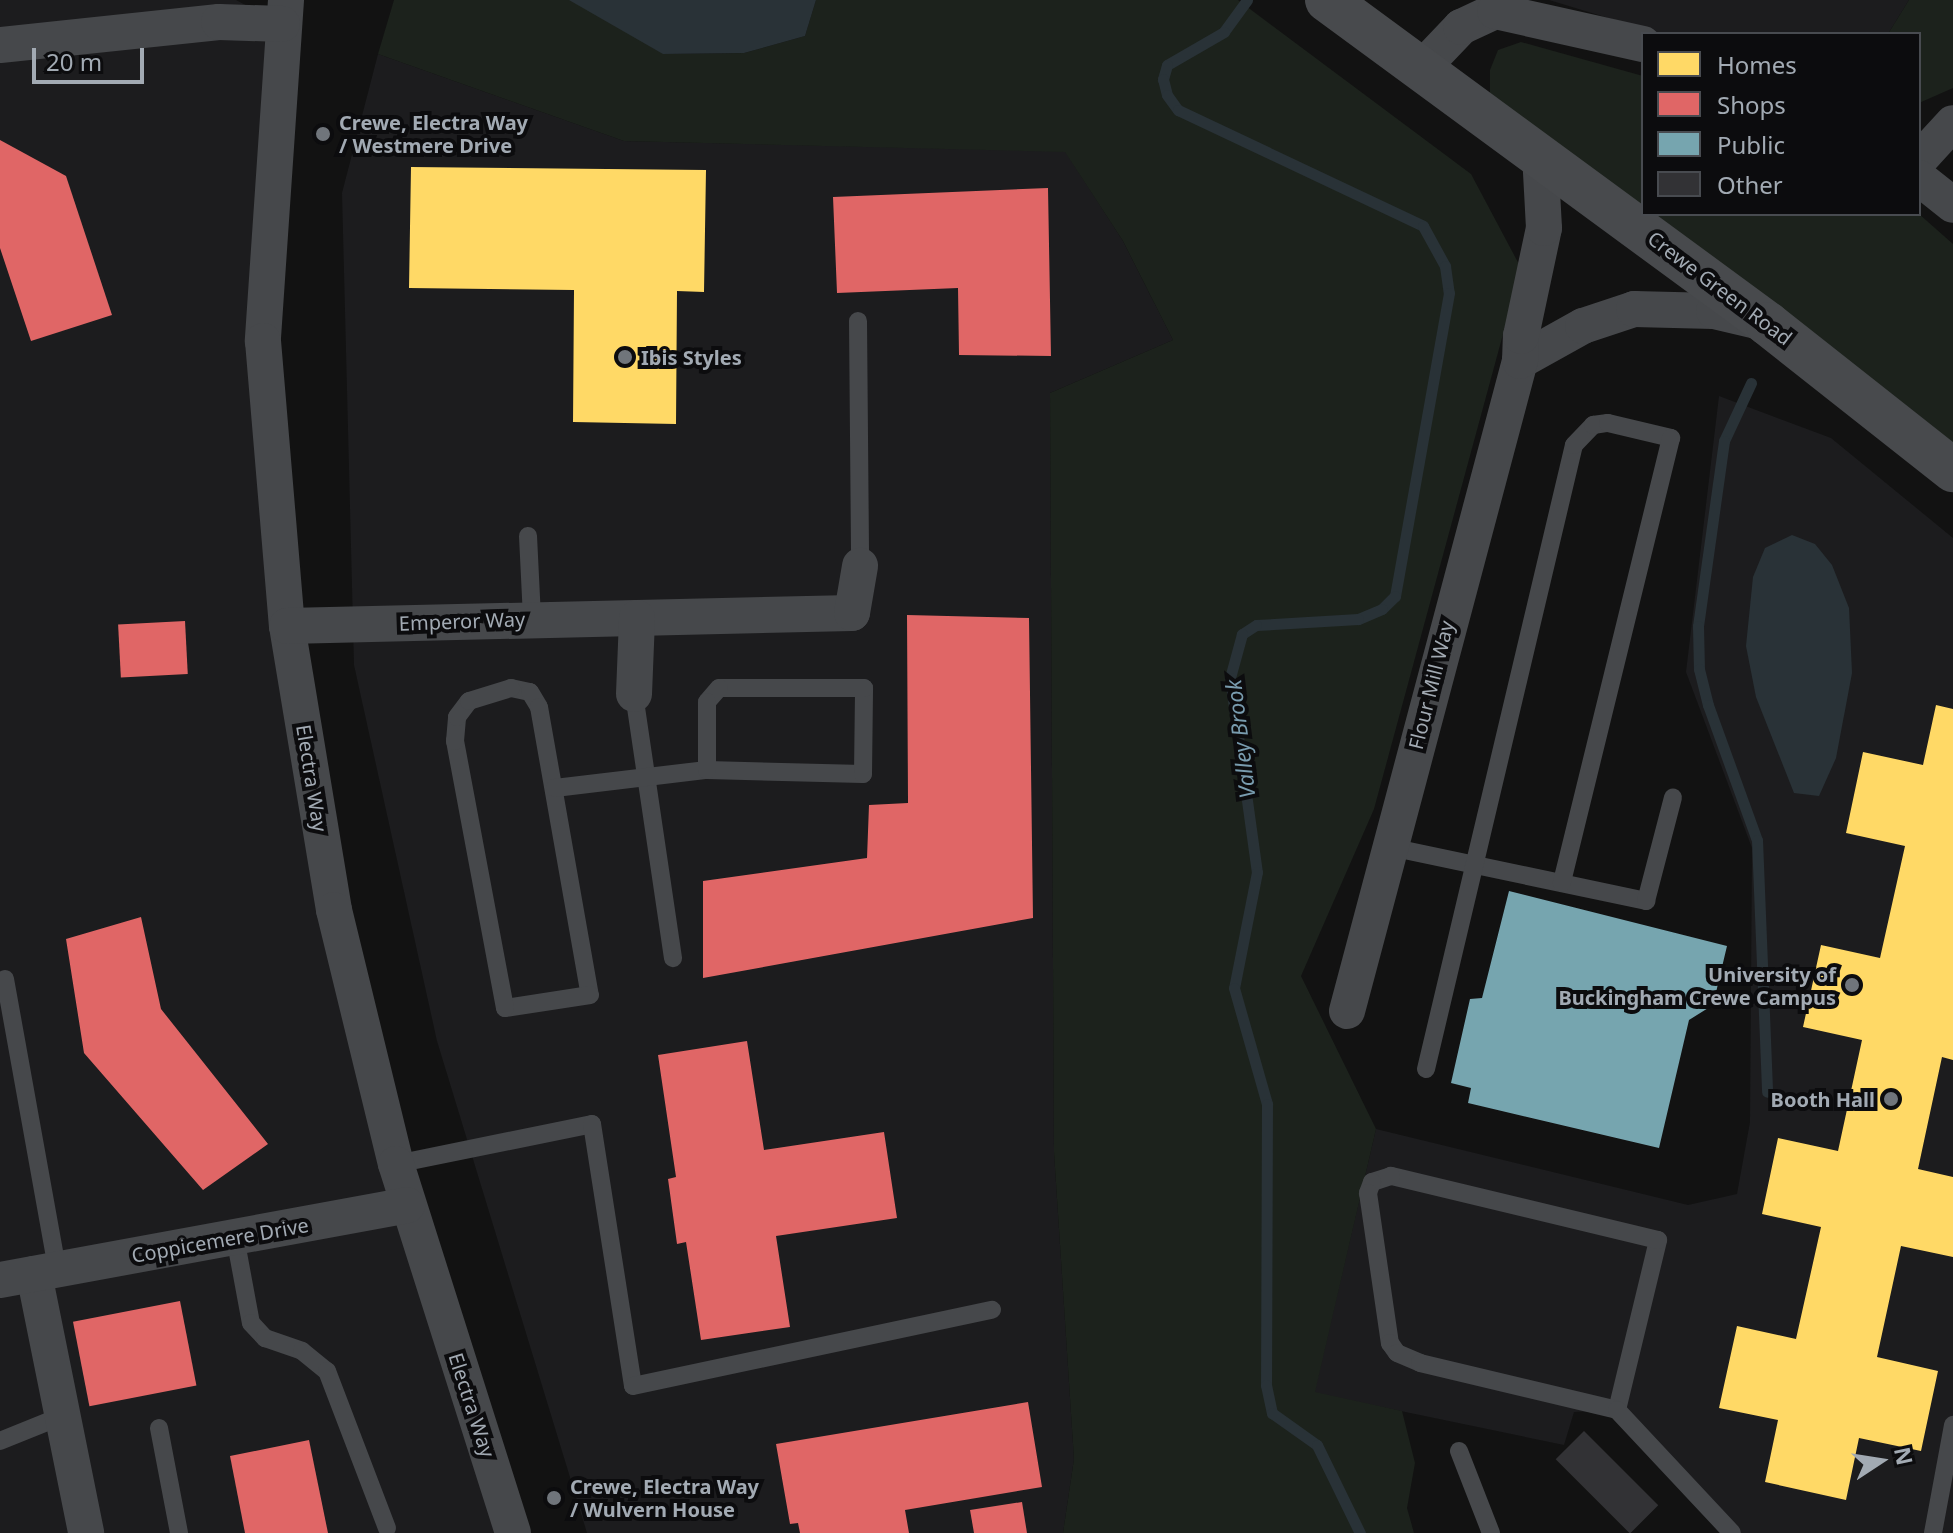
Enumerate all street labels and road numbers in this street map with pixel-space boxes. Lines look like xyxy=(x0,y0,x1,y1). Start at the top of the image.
street label: Crewe Green Road xyxy=(1643,226,1797,350)
street label: Emperor Way xyxy=(398,607,526,635)
street label: Flour Mill Way xyxy=(1403,618,1459,752)
street label: Electra Way xyxy=(292,723,332,833)
street label: Coppicemere Drive xyxy=(130,1213,310,1267)
street label: Electra Way xyxy=(444,1350,500,1460)

